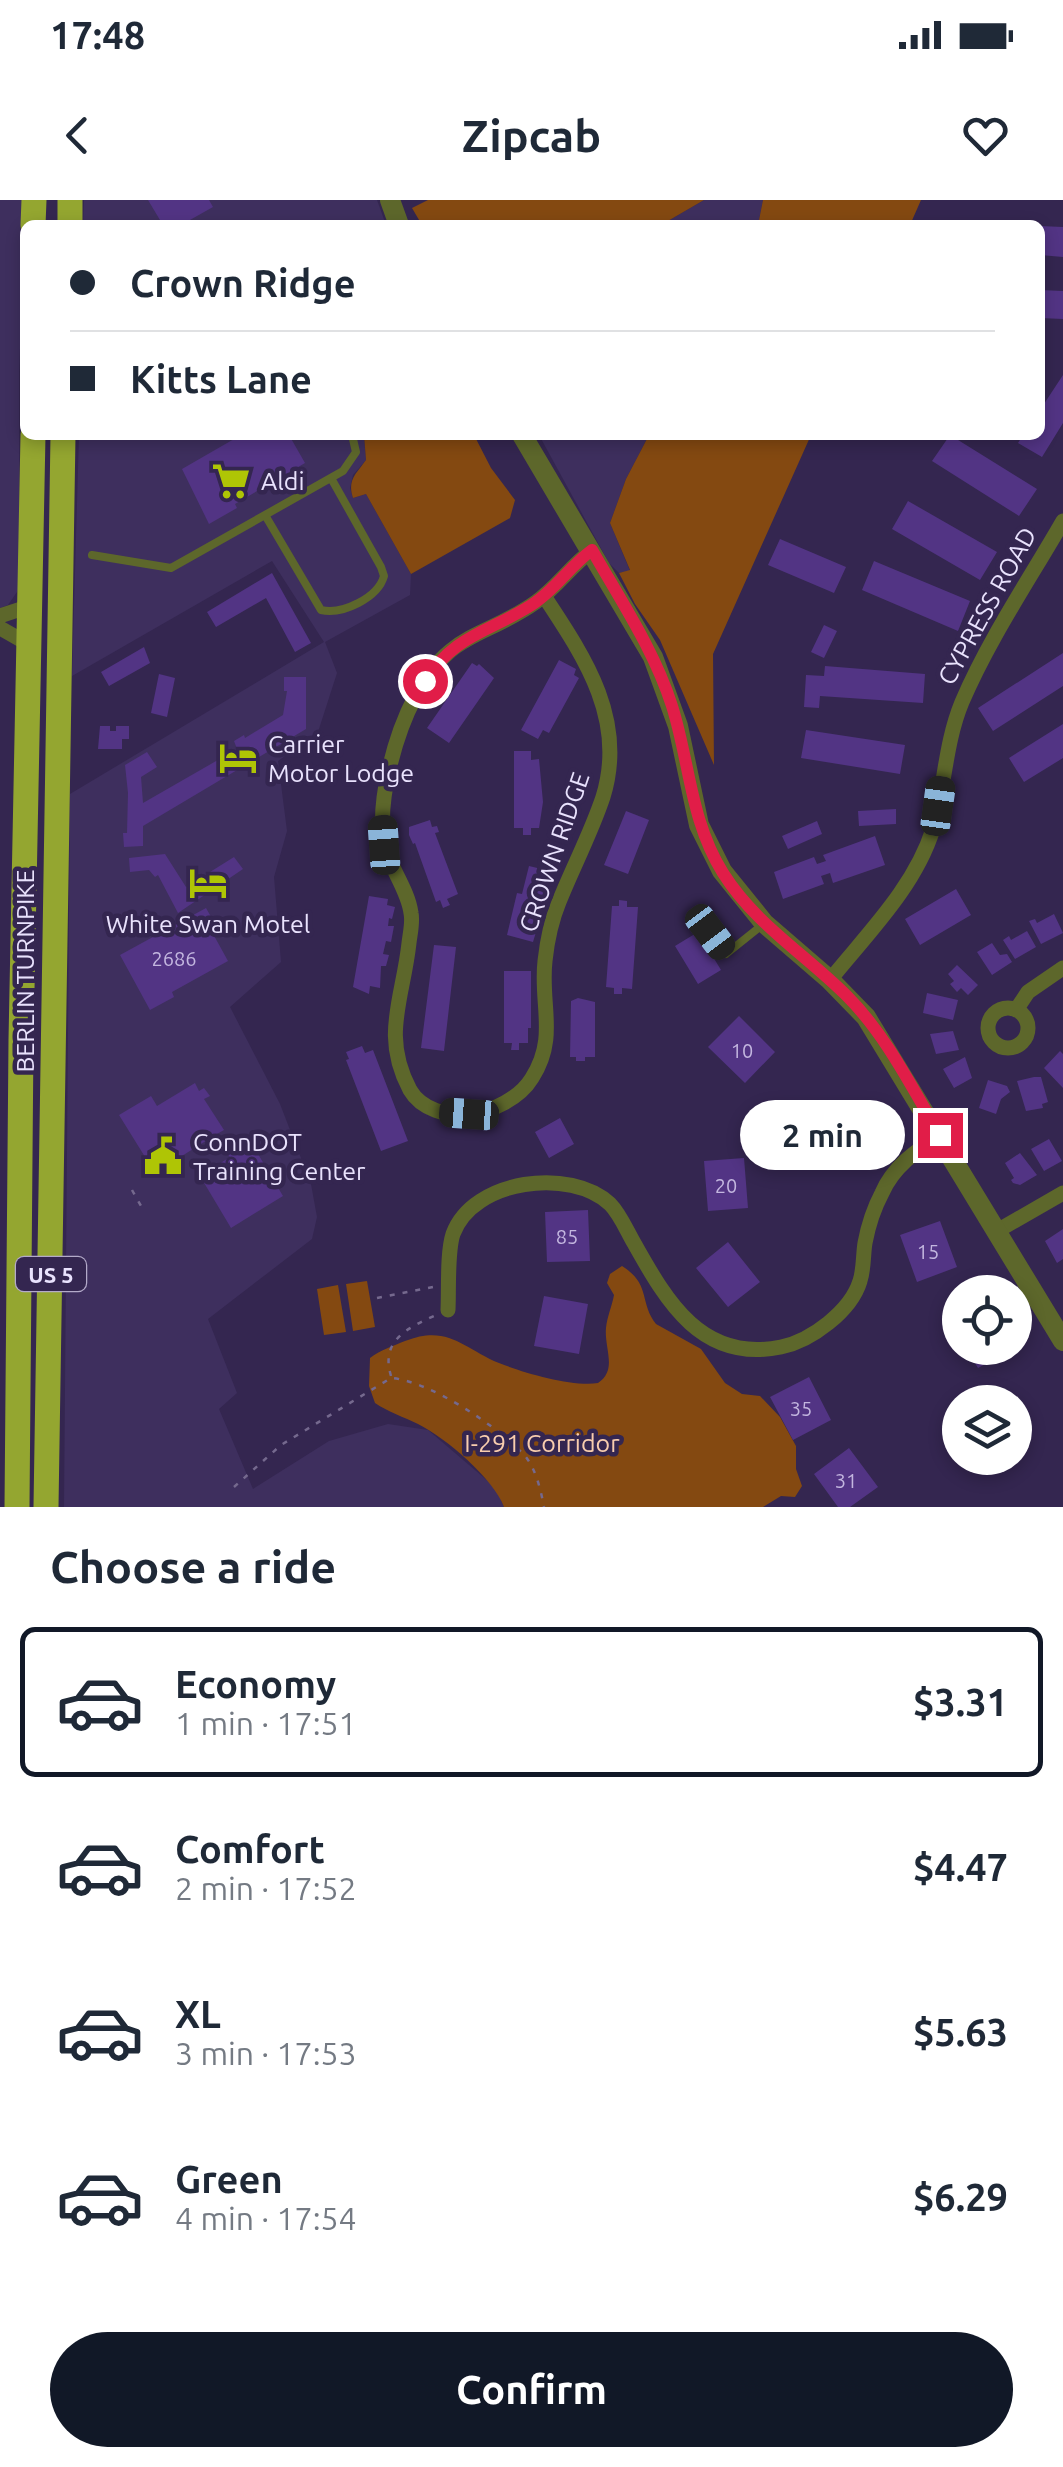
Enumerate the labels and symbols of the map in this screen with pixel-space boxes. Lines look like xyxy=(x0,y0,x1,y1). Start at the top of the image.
supermarket icon: Aldi xyxy=(210,460,252,502)
place label: Aldi xyxy=(261,467,305,495)
street label: CYPRESS ROAD xyxy=(932,523,1042,689)
route start xyxy=(403,659,448,704)
place label: Carrier Motor Lodge xyxy=(268,730,414,787)
hotel icon: Carrier Motor Lodge xyxy=(217,737,259,779)
street label: CROWN RIDGE xyxy=(514,768,594,936)
car xyxy=(919,774,957,838)
car xyxy=(367,814,401,876)
hotel icon: White Swan Motel xyxy=(187,862,229,904)
street label: BERLIN TURNPIKE xyxy=(11,869,39,1073)
car xyxy=(680,899,740,965)
place label: White Swan Motel xyxy=(106,910,310,938)
house number: 2686 xyxy=(151,947,197,970)
house number: 10 xyxy=(731,1039,753,1062)
car xyxy=(438,1097,500,1131)
callout: 2 min xyxy=(740,1100,905,1170)
route end xyxy=(918,1113,963,1158)
place label: ConnDOT Training Center xyxy=(193,1128,366,1185)
public building icon: ConnDOT Training Center xyxy=(142,1135,184,1177)
house number: 20 xyxy=(715,1174,737,1197)
house number: 85 xyxy=(556,1225,578,1248)
house number: 15 xyxy=(917,1240,939,1263)
road number: US 5 xyxy=(16,1257,86,1291)
house number: 35 xyxy=(790,1397,812,1420)
park label: I-291 Corridor xyxy=(464,1429,620,1457)
house number: 31 xyxy=(835,1469,857,1492)

